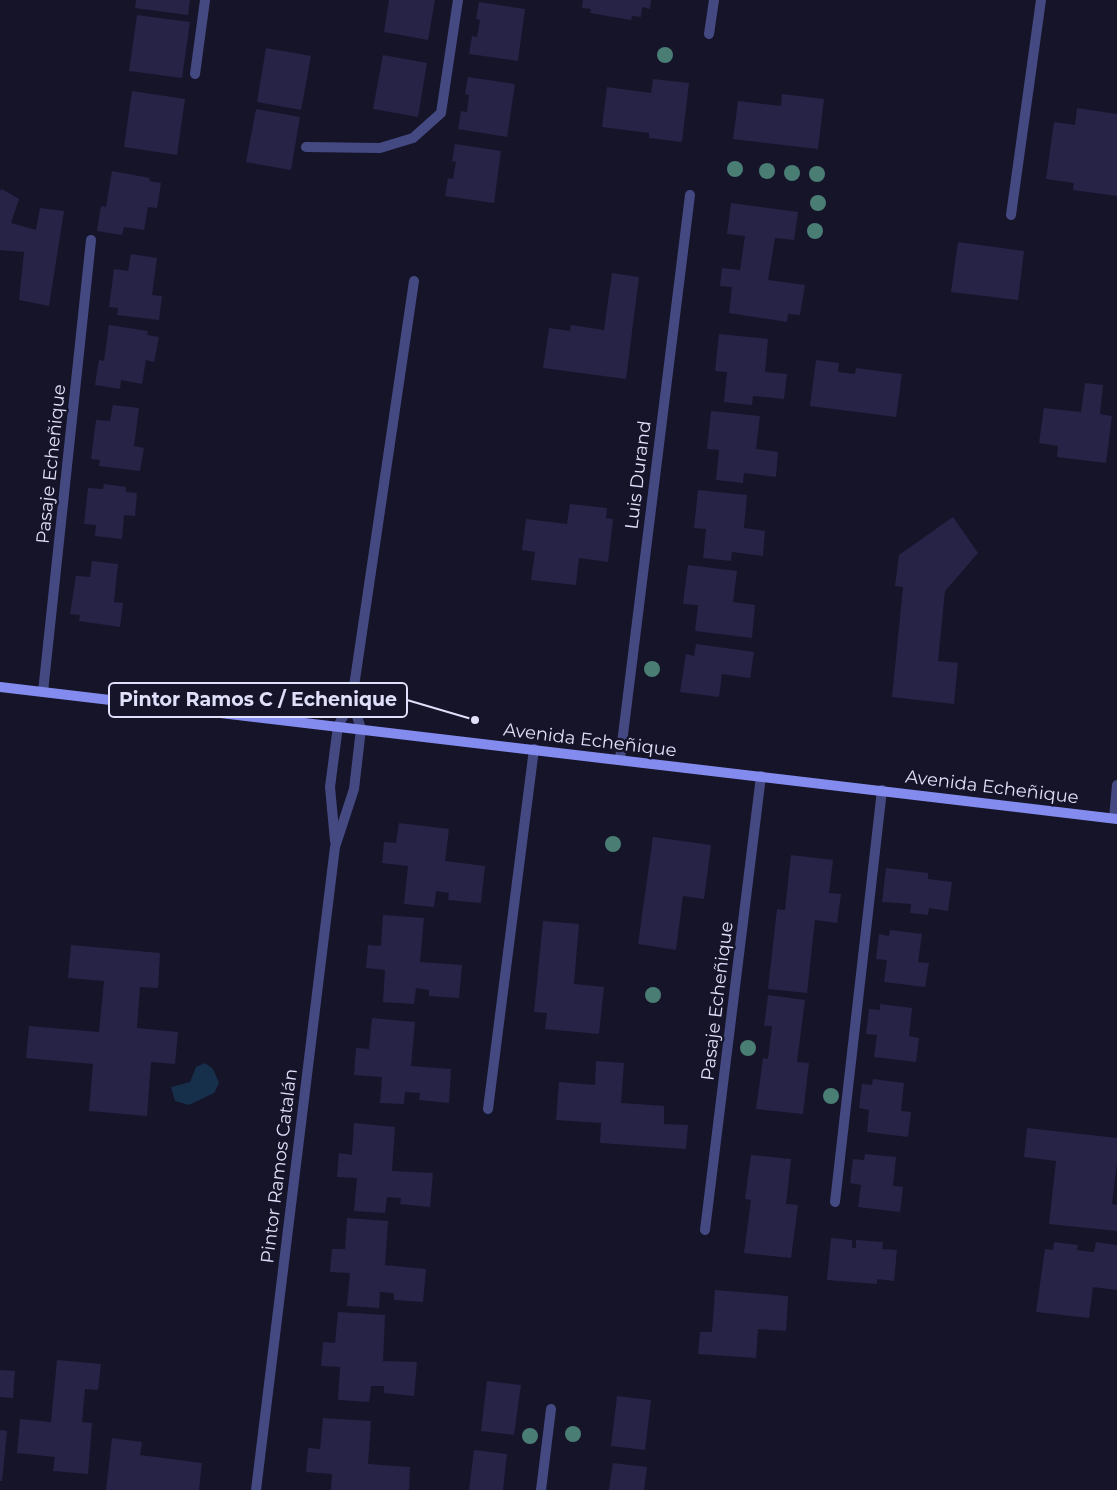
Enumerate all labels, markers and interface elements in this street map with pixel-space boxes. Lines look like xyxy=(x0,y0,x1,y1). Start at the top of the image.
street label: Pasaje Echeñique xyxy=(32,383,70,545)
street label: Luis Durand xyxy=(620,419,656,531)
callout: Pintor Ramos C / Echenique xyxy=(109,683,407,717)
text: Pintor Ramos C / Echenique xyxy=(119,688,397,711)
street label: Avenida Echeñique xyxy=(502,718,678,762)
street label: Avenida Echeñique xyxy=(904,765,1080,809)
street label: Pasaje Echeñique xyxy=(696,920,738,1082)
street label: Pintor Ramos Catalán xyxy=(256,1067,302,1265)

